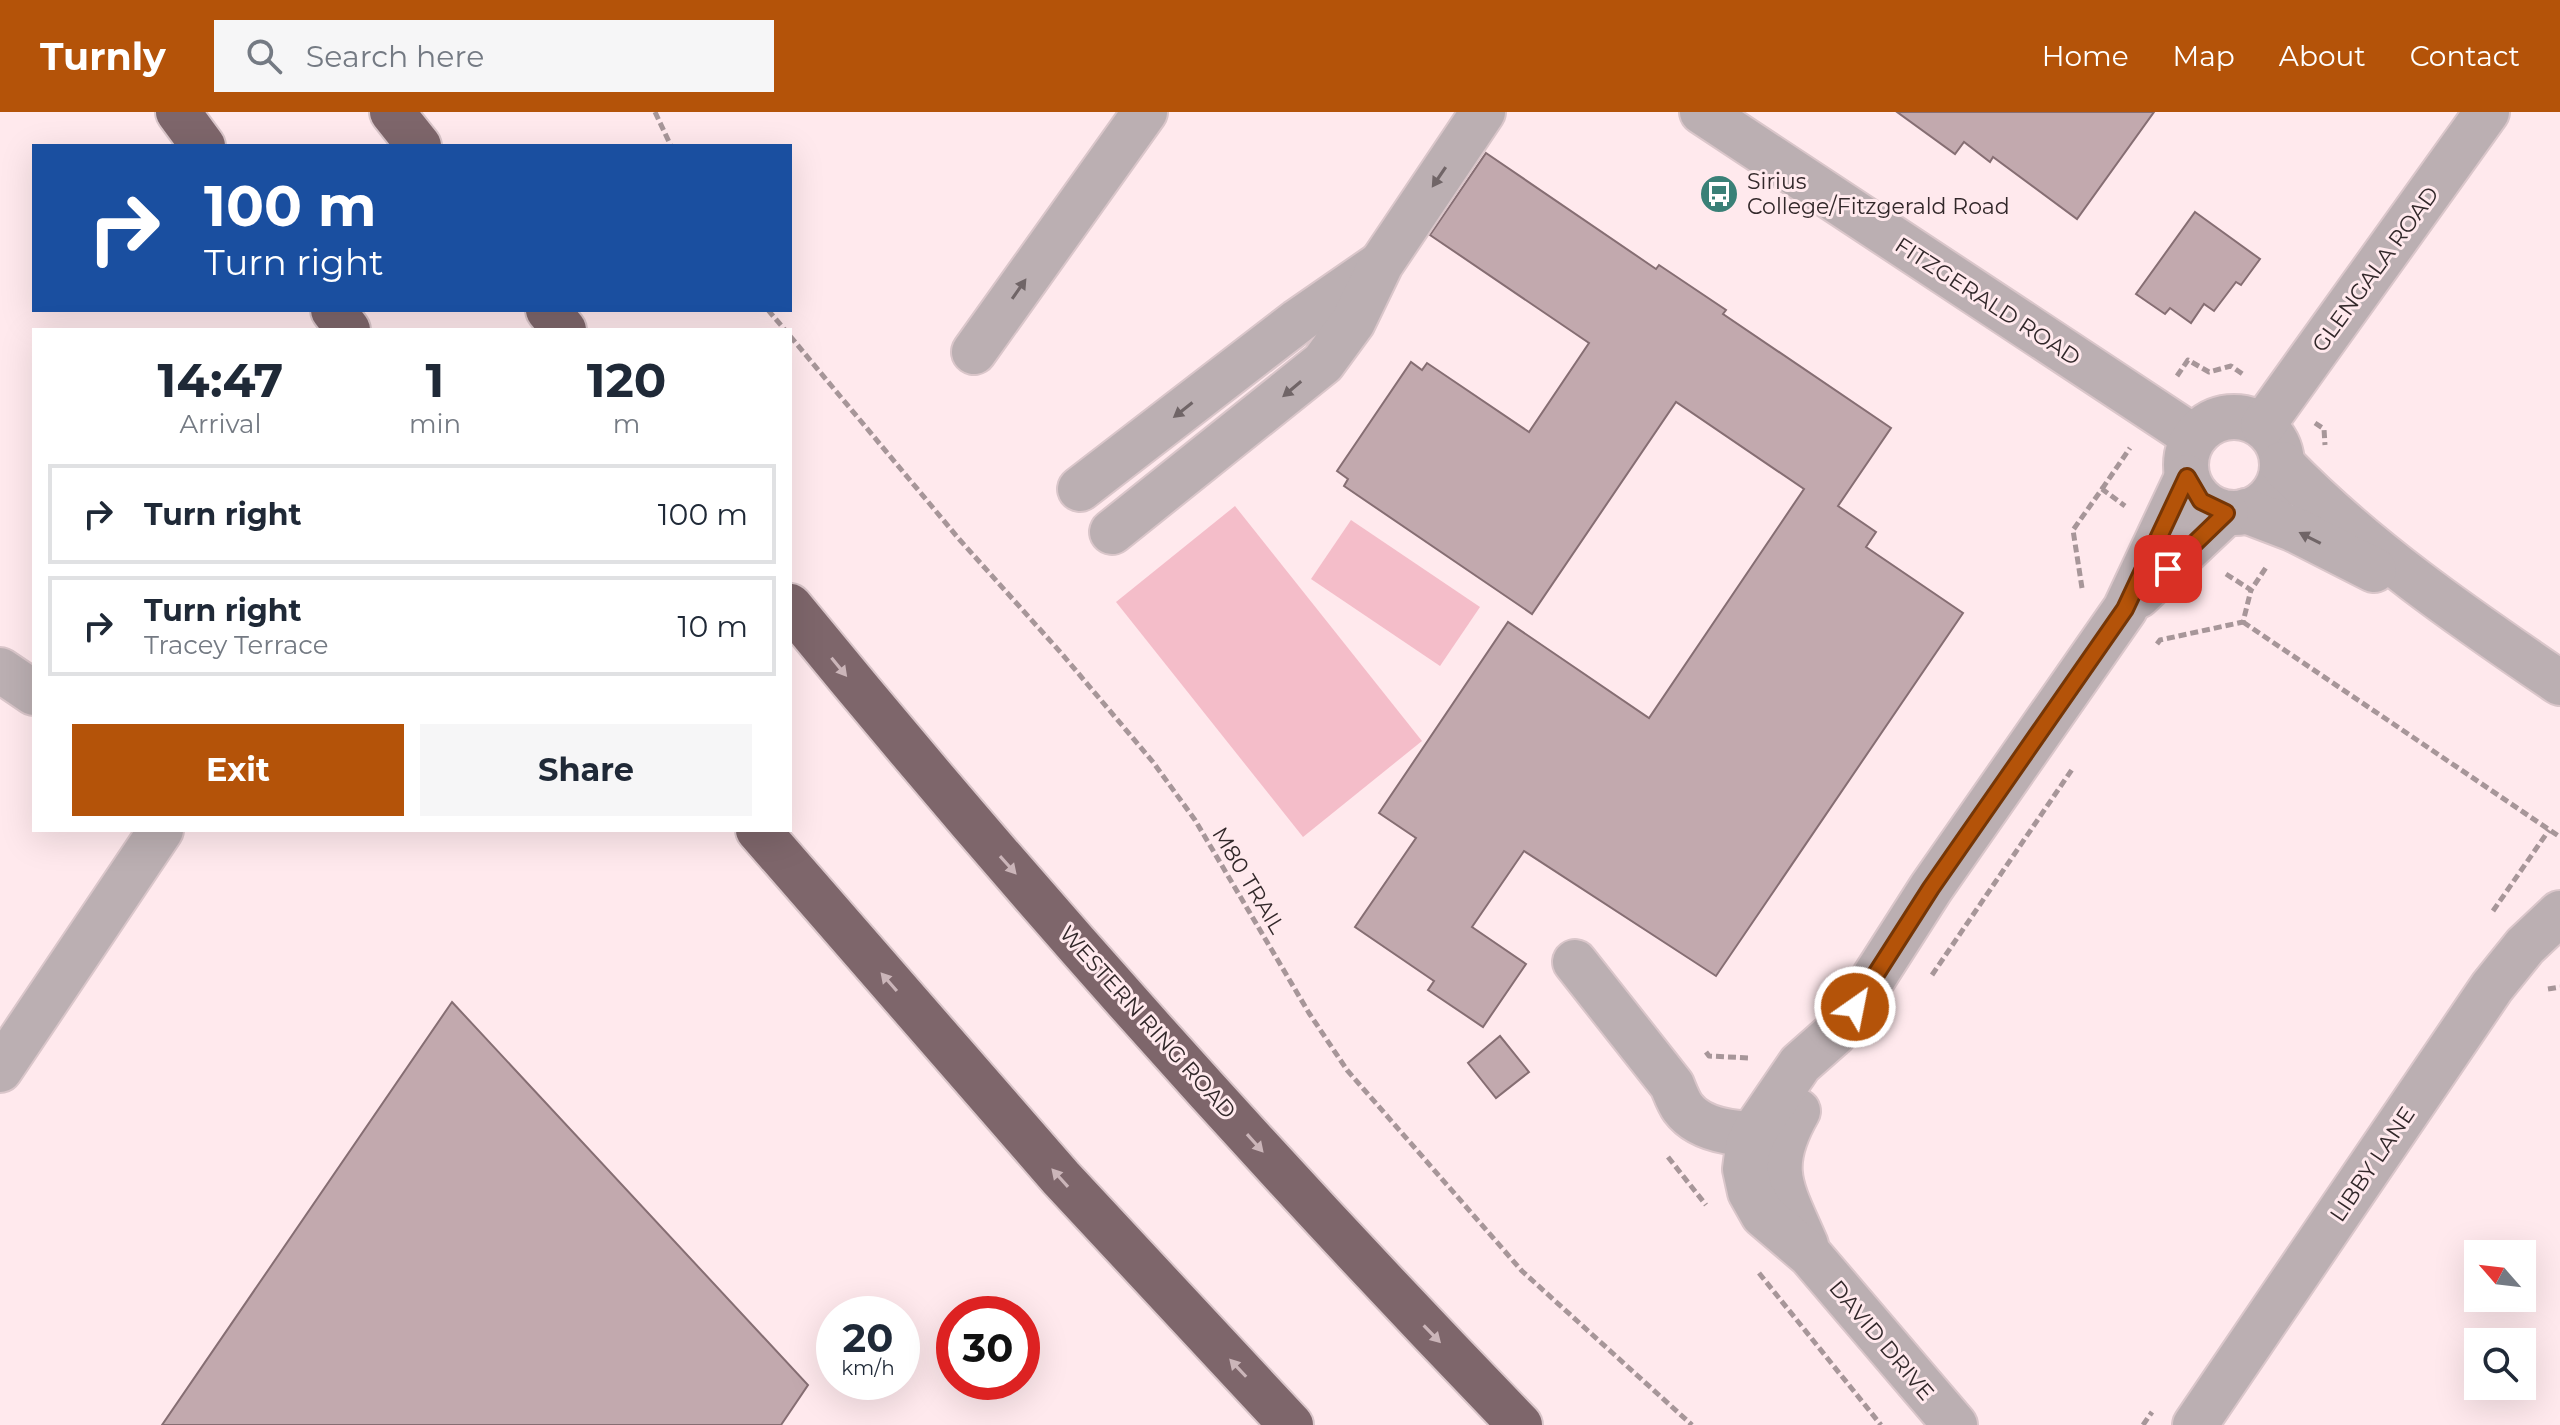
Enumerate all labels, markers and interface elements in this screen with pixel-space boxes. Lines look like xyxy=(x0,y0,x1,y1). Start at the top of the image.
search box xyxy=(214,20,774,92)
text: Turnly xyxy=(40,33,166,80)
icon: search xyxy=(242,34,286,78)
text: Search here xyxy=(306,38,484,75)
text: Home xyxy=(2042,39,2129,73)
text: Map xyxy=(2173,39,2235,73)
text: About xyxy=(2279,39,2366,73)
text: Contact xyxy=(2410,39,2520,73)
one-way arrow xyxy=(1432,166,1447,187)
place label: Sirius College/Fitzgerald Road xyxy=(1747,168,2010,220)
text: 100 m xyxy=(204,172,377,240)
bus stop icon: Sirius College/Fitzgerald Road xyxy=(1698,173,1740,215)
icon: right xyxy=(72,176,176,280)
street label: GLENGALA ROAD xyxy=(2306,181,2444,357)
street label: FITZGERALD ROAD xyxy=(1890,231,2086,371)
text: Turn right xyxy=(204,240,384,284)
one-way arrow xyxy=(1011,278,1026,299)
text: 14:47 xyxy=(158,351,283,409)
text: 1 xyxy=(426,351,444,409)
text: 120 xyxy=(587,351,666,409)
one-way arrow xyxy=(1283,380,1303,397)
one-way arrow xyxy=(1173,401,1193,417)
text: Arrival xyxy=(179,408,261,440)
text: min xyxy=(409,408,461,440)
text: m xyxy=(613,408,640,440)
icon: right xyxy=(76,492,120,536)
text: Turn right xyxy=(144,496,301,533)
text: 100 m xyxy=(658,496,748,533)
one-way arrow xyxy=(2298,531,2321,544)
pin xyxy=(2134,535,2202,603)
icon: arrive xyxy=(2146,547,2190,591)
text: Turn right xyxy=(144,592,301,629)
icon: right xyxy=(76,604,120,648)
text: 10 m xyxy=(678,608,748,645)
text: Tracey Terrace xyxy=(144,629,328,661)
one-way arrow xyxy=(831,657,847,677)
button: Exit xyxy=(72,724,404,816)
button: Share xyxy=(420,724,752,816)
street label: M80 TRAIL xyxy=(1206,822,1291,938)
one-way arrow xyxy=(998,855,1016,874)
street label: WESTERN RING ROAD xyxy=(1054,920,1241,1124)
position arrow xyxy=(1813,965,1897,1049)
one-way arrow xyxy=(881,973,898,993)
street label: LIBBY LANE xyxy=(2324,1102,2421,1227)
one-way arrow xyxy=(1246,1133,1264,1152)
one-way arrow xyxy=(1052,1168,1070,1187)
north arrow xyxy=(2464,1240,2536,1312)
map controls xyxy=(2464,1240,2536,1400)
street label: DAVID DRIVE xyxy=(1823,1275,1940,1406)
speed limit sign: 30 xyxy=(936,1296,1040,1400)
text: 20 xyxy=(843,1313,893,1362)
one-way arrow xyxy=(1422,1324,1440,1343)
button: search xyxy=(2464,1328,2536,1400)
text: km/h xyxy=(841,1356,895,1380)
one-way arrow xyxy=(1229,1359,1247,1378)

